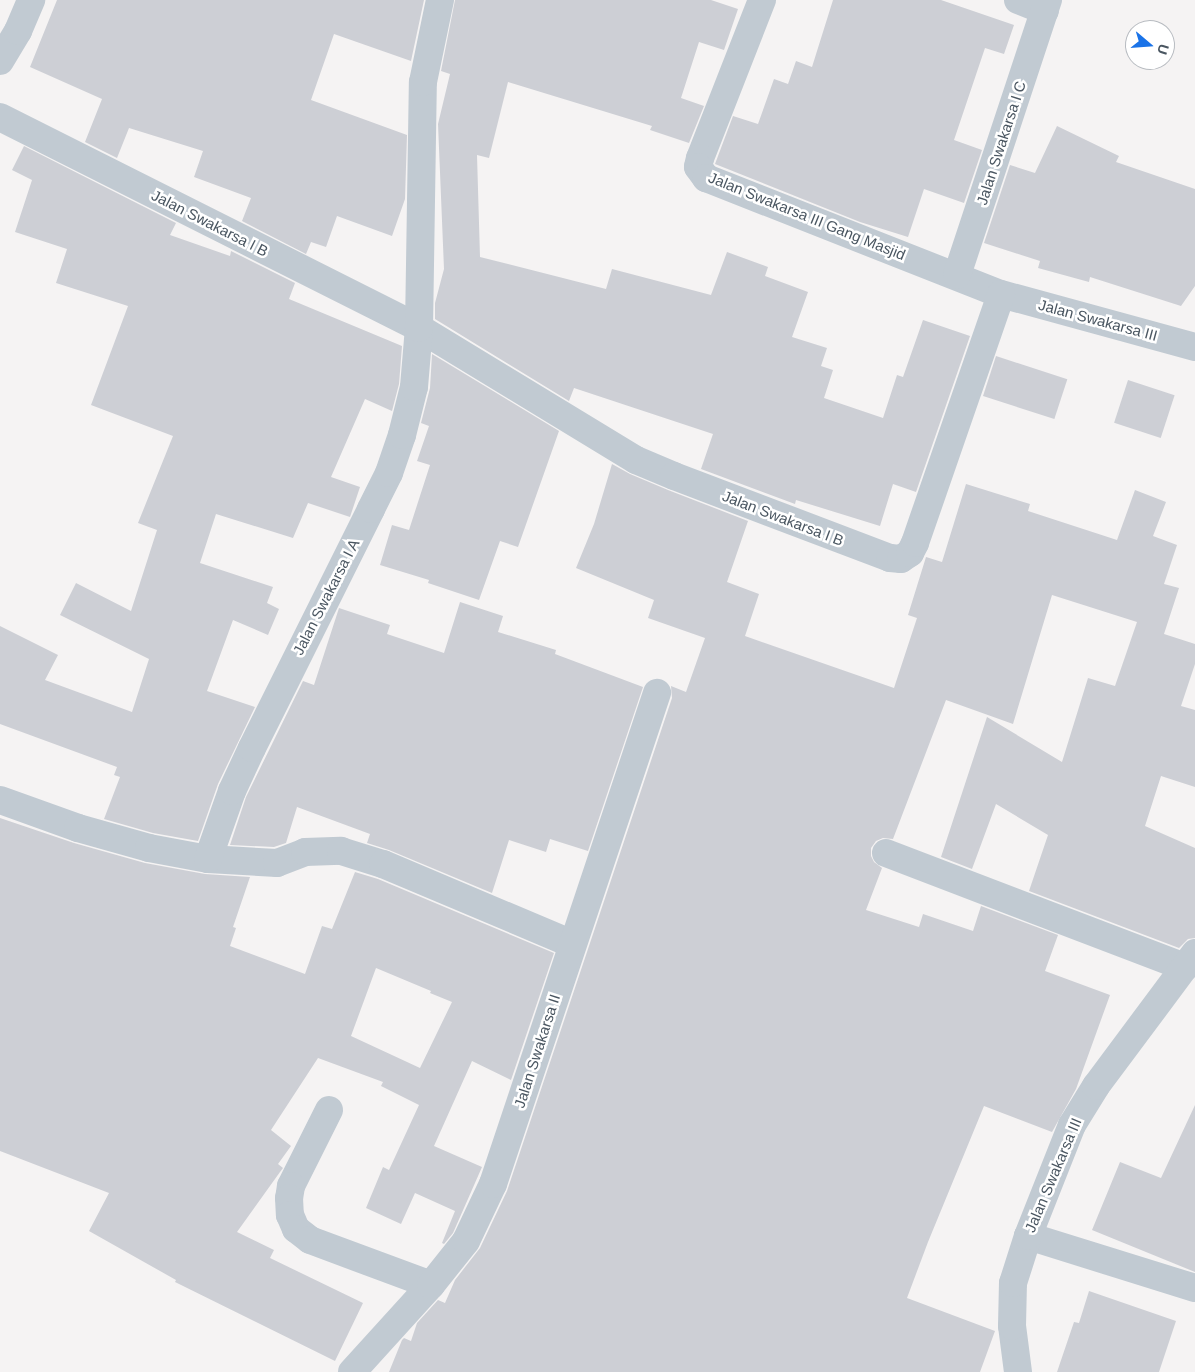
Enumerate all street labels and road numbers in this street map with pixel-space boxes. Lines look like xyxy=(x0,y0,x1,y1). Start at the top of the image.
street label: Jalan Swakarsa I C xyxy=(972,79,1030,207)
street label: Jalan Swakarsa III Gang Masjid xyxy=(706,168,908,264)
street label: Jalan Swakarsa I B xyxy=(149,186,271,260)
street label: Jalan Swakarsa III xyxy=(1036,295,1160,345)
street label: Jalan Swakarsa I B xyxy=(720,487,846,549)
street label: Jalan Swakarsa I A xyxy=(289,536,363,658)
street label: Jalan Swakarsa II xyxy=(510,992,564,1110)
street label: Jalan Swakarsa III xyxy=(1021,1115,1085,1235)

